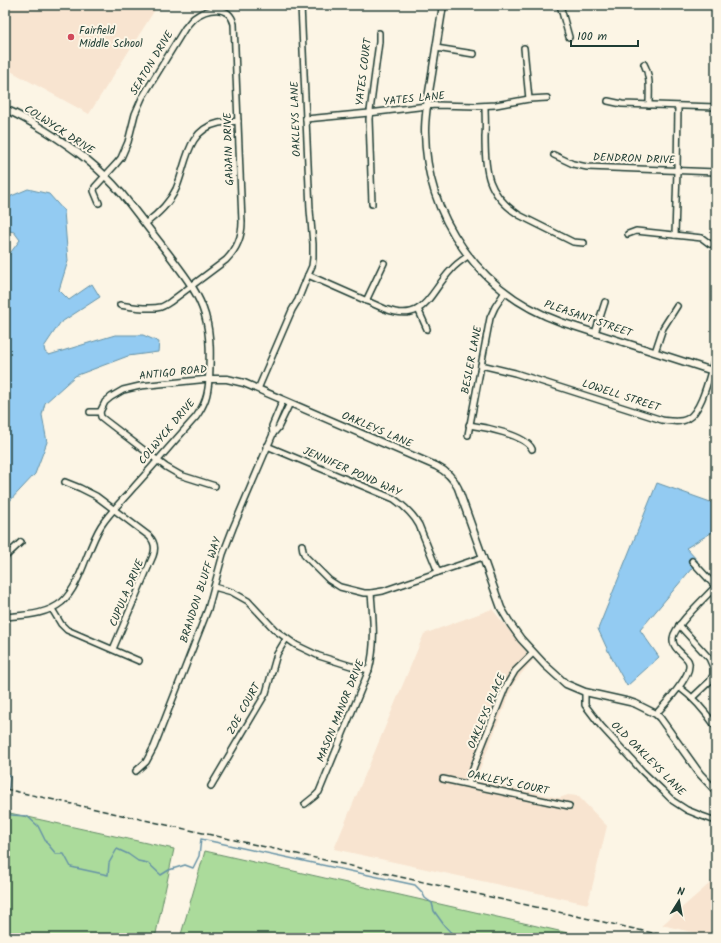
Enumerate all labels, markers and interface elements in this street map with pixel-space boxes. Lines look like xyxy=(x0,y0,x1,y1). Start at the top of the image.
place label: Fairfield Middle School xyxy=(79,22,143,53)
scale bar xyxy=(571,22,638,48)
street label: SEATON DRIVE xyxy=(126,27,179,99)
text: 100 m xyxy=(577,27,608,46)
marker: Fairfield Middle School xyxy=(66,32,76,42)
street label: YATES COURT xyxy=(351,36,377,107)
street label: OAKLEYS LANE xyxy=(286,80,306,157)
street label: YATES LANE xyxy=(382,87,446,111)
street label: COLWYCK DRIVE xyxy=(20,100,98,160)
street label: GAWAIN DRIVE xyxy=(219,112,239,186)
street label: DENDRON DRIVE xyxy=(593,149,676,169)
street label: PLEASANT STREET xyxy=(541,295,636,343)
street label: BESLER LANE xyxy=(457,324,488,396)
street label: ANTIGO ROAD xyxy=(138,360,208,386)
street label: LOWELL STREET xyxy=(580,375,663,417)
street label: COLWYCK DRIVE xyxy=(134,395,200,469)
street label: OAKLEYS LANE xyxy=(339,407,416,453)
street label: JENNIFER POND WAY xyxy=(300,442,405,502)
street label: BRANDON BLUFF WAY xyxy=(175,534,227,645)
street label: CUPULA DRIVE xyxy=(105,556,150,630)
street label: MASON MANOR DRIVE xyxy=(312,656,370,765)
street label: OAKLEYS PLACE xyxy=(463,670,511,752)
street label: ZOE COURT xyxy=(222,679,266,738)
street label: OLD OAKLEYS LANE xyxy=(606,717,690,801)
street label: OAKLEY'S COURT xyxy=(466,766,551,801)
north arrow xyxy=(659,881,699,921)
text: N xyxy=(676,883,686,902)

